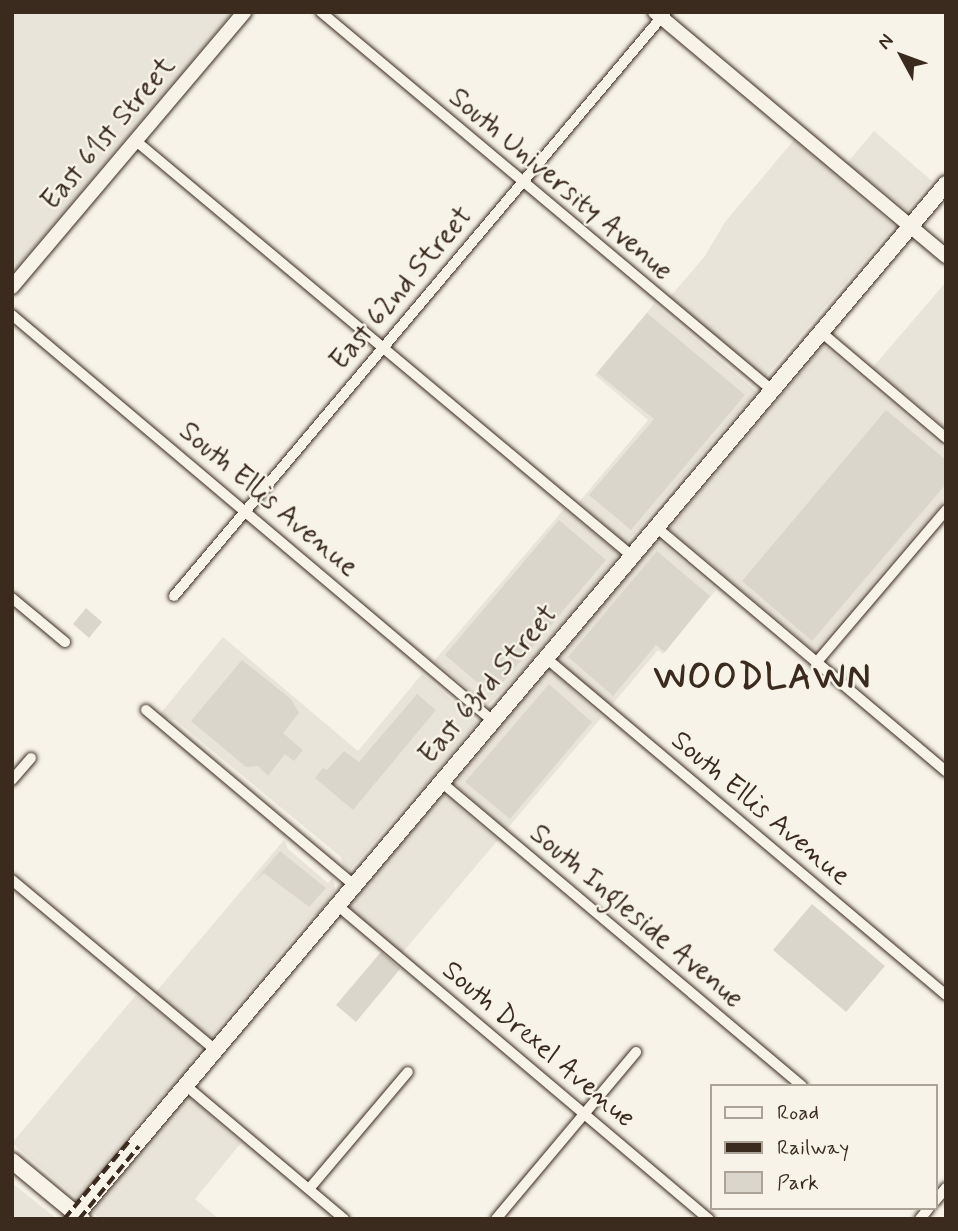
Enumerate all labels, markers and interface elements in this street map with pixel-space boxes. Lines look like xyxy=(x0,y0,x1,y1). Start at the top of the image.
north arrow xyxy=(867,21,937,91)
text: N xyxy=(872,29,899,55)
street label: East 61st Street xyxy=(35,50,183,218)
street label: South University Avenue xyxy=(440,80,680,290)
street label: East 62nd Street xyxy=(324,201,480,377)
street label: South Ellis Avenue xyxy=(175,418,361,582)
street label: East 63rd Street xyxy=(413,599,565,771)
district label: WOODLAWN xyxy=(656,657,870,699)
street label: South Ellis Avenue xyxy=(667,727,853,891)
street label: South Ingleside Avenue xyxy=(521,817,751,1017)
street label: South Drexel Avenue xyxy=(436,956,640,1134)
legend xyxy=(710,1084,937,1210)
text: Road xyxy=(777,1099,819,1127)
text: Railway xyxy=(777,1134,849,1162)
text: Park xyxy=(777,1169,819,1197)

